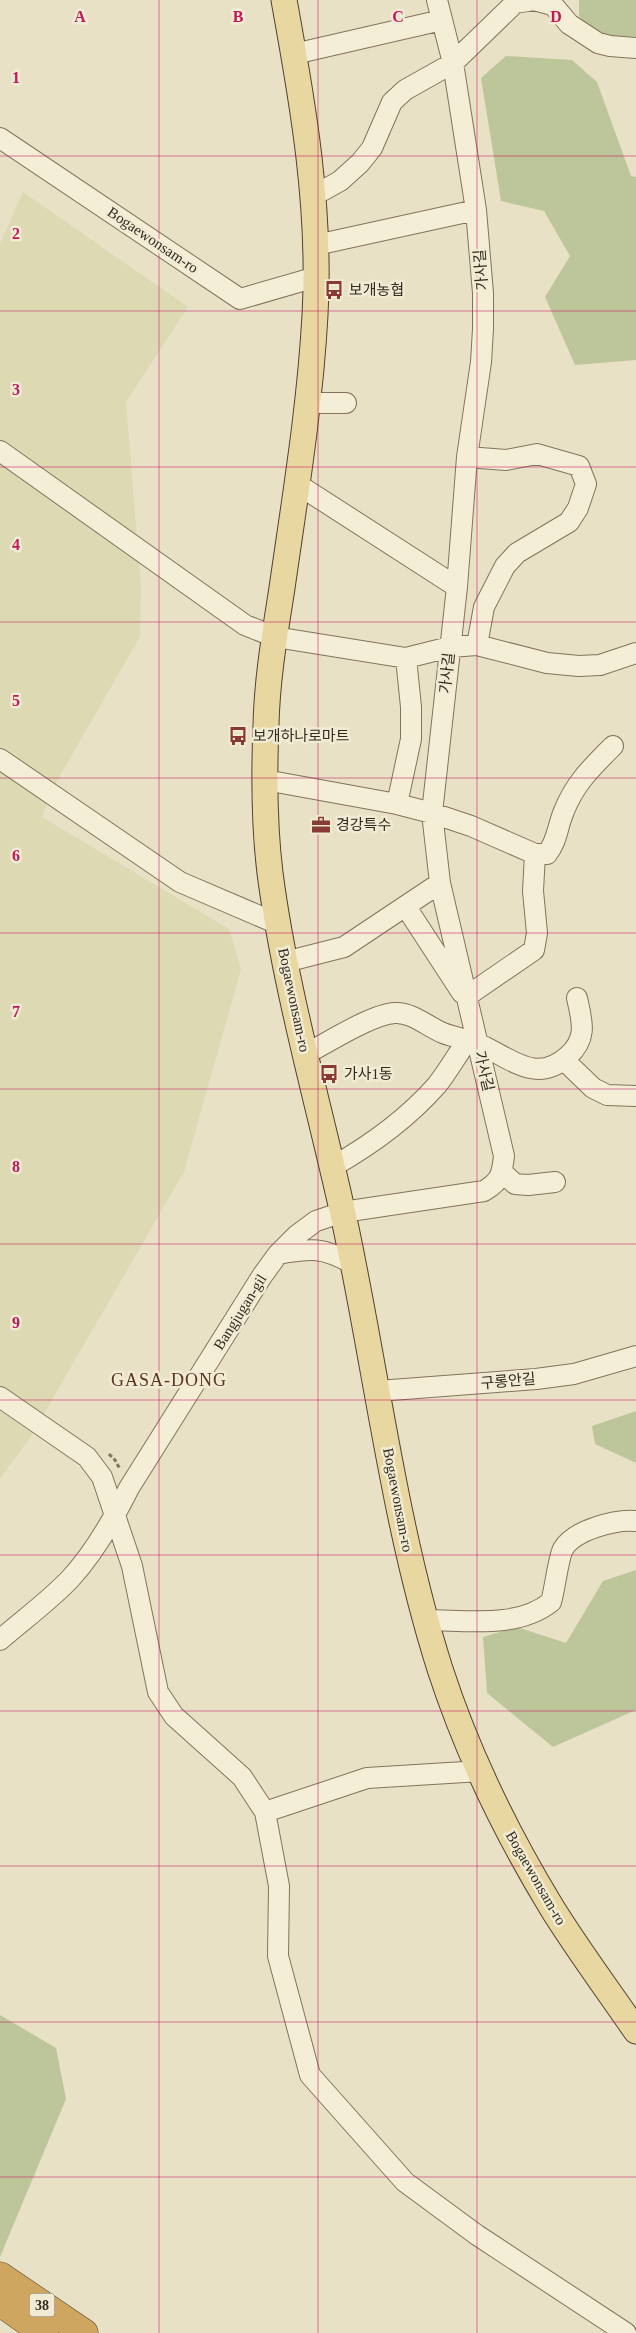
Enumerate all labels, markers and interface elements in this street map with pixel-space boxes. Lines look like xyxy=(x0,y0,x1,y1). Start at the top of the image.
text: A xyxy=(74,8,86,25)
text: B xyxy=(233,8,244,25)
text: C xyxy=(392,8,404,25)
text: D xyxy=(550,8,562,25)
text: 1 xyxy=(12,69,20,86)
street label: Bogaewonsam-ro xyxy=(105,204,201,276)
text: 2 xyxy=(12,225,20,242)
street label: 가사길 xyxy=(472,249,490,291)
bus stop icon: 보개농협 xyxy=(323,279,345,301)
place label: 보개농협 xyxy=(349,282,404,298)
text: 3 xyxy=(12,381,20,398)
text: 4 xyxy=(12,536,20,553)
street label: 가사길 xyxy=(437,652,457,694)
text: 5 xyxy=(12,692,20,709)
bus stop icon: 보개하나로마트 xyxy=(227,725,249,747)
place label: 보개하나로마트 xyxy=(253,728,350,744)
office icon: 경강특수 xyxy=(310,814,332,836)
place label: 경강특수 xyxy=(336,817,391,833)
text: 6 xyxy=(12,847,20,864)
street label: Bogaewonsam-ro xyxy=(275,947,313,1053)
text: 7 xyxy=(12,1003,20,1020)
street label: 가사길 xyxy=(472,1049,496,1093)
bus stop icon: 가사1동 xyxy=(318,1063,340,1085)
place label: 가사1동 xyxy=(344,1066,393,1082)
text: 8 xyxy=(12,1158,20,1175)
street label: Bangjugan-gil xyxy=(210,1271,270,1353)
text: 9 xyxy=(12,1314,20,1331)
district label: GASA-DONG xyxy=(111,1370,227,1390)
street label: 구롱안길 xyxy=(480,1371,536,1391)
street label: Bogaewonsam-ro xyxy=(380,1447,416,1553)
street label: Bogaewonsam-ro xyxy=(503,1828,569,1928)
road number: 38 xyxy=(30,2294,54,2316)

